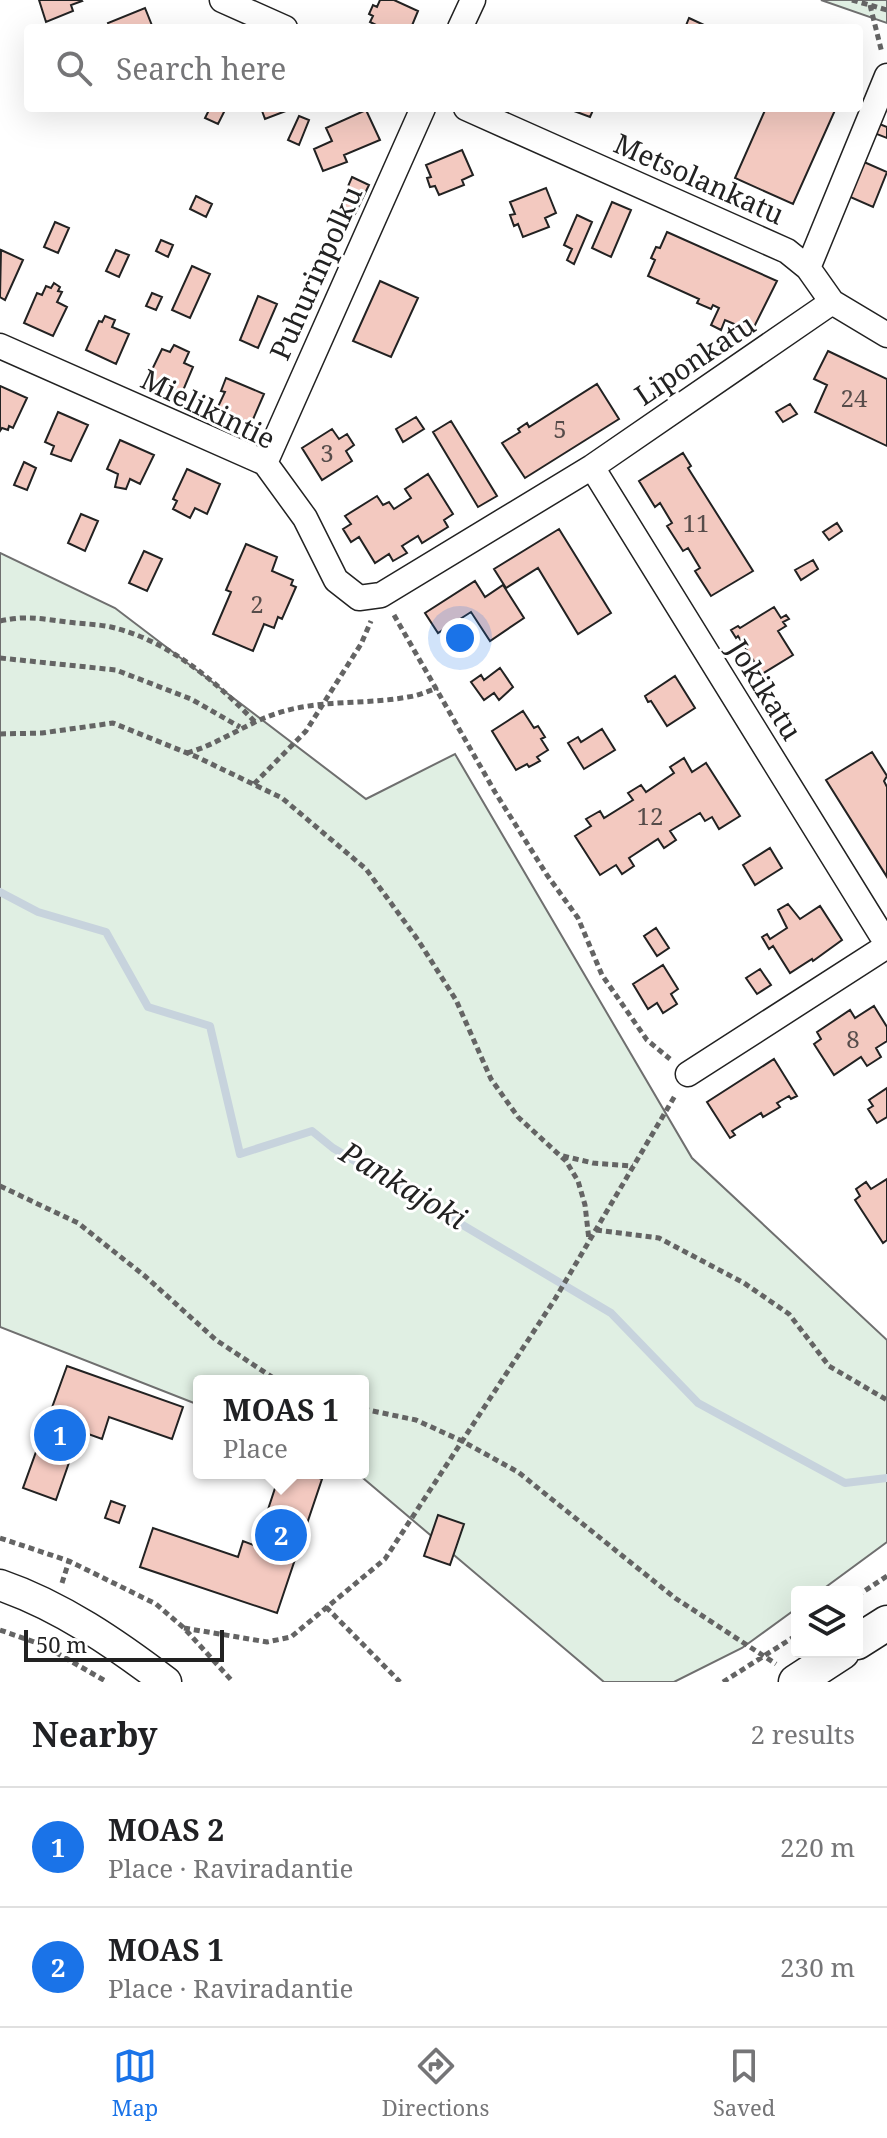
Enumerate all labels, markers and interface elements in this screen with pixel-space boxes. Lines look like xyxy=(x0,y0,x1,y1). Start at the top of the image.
search box xyxy=(24,24,863,112)
icon: search xyxy=(52,46,96,90)
text: Search here xyxy=(116,48,286,89)
street label: Metsolankatu xyxy=(608,124,791,233)
street label: Puhurinpolku xyxy=(260,179,370,366)
street label: Liponkatu xyxy=(627,305,762,413)
street label: Mielikintie xyxy=(135,359,282,457)
house number: 24 xyxy=(841,381,868,414)
house number: 5 xyxy=(553,412,567,445)
house number: 3 xyxy=(320,436,334,469)
house number: 11 xyxy=(683,506,709,539)
house number: 2 xyxy=(250,587,264,620)
your location xyxy=(440,618,480,658)
street label: Jokikatu xyxy=(720,631,812,747)
house number: 12 xyxy=(637,799,663,832)
house number: 8 xyxy=(846,1022,860,1055)
water label: Pankajoki xyxy=(332,1130,475,1238)
popup xyxy=(193,1375,369,1479)
text: MOAS 1 xyxy=(223,1389,339,1430)
pin: 1 xyxy=(34,1405,86,1465)
text: Place xyxy=(223,1430,288,1466)
pin: 2 xyxy=(255,1505,307,1565)
map controls xyxy=(791,1586,863,1658)
button: layers xyxy=(791,1586,863,1658)
scale bar xyxy=(24,1626,224,1662)
text: 50 m xyxy=(36,1629,87,1659)
text: Nearby xyxy=(32,1711,158,1757)
text: 2 results xyxy=(750,1716,855,1752)
text: MOAS 2 xyxy=(108,1809,224,1850)
text: 1 xyxy=(51,1829,65,1865)
text: 220 m xyxy=(780,1829,855,1865)
text: Place · Raviradantie xyxy=(108,1850,353,1886)
text: MOAS 1 xyxy=(108,1929,224,1970)
text: 2 xyxy=(51,1949,65,1985)
text: 230 m xyxy=(780,1949,855,1985)
text: Place · Raviradantie xyxy=(108,1970,353,2006)
tab: Map xyxy=(112,2044,158,2122)
tab: Directions xyxy=(382,2044,489,2122)
tab: Saved xyxy=(713,2044,775,2122)

